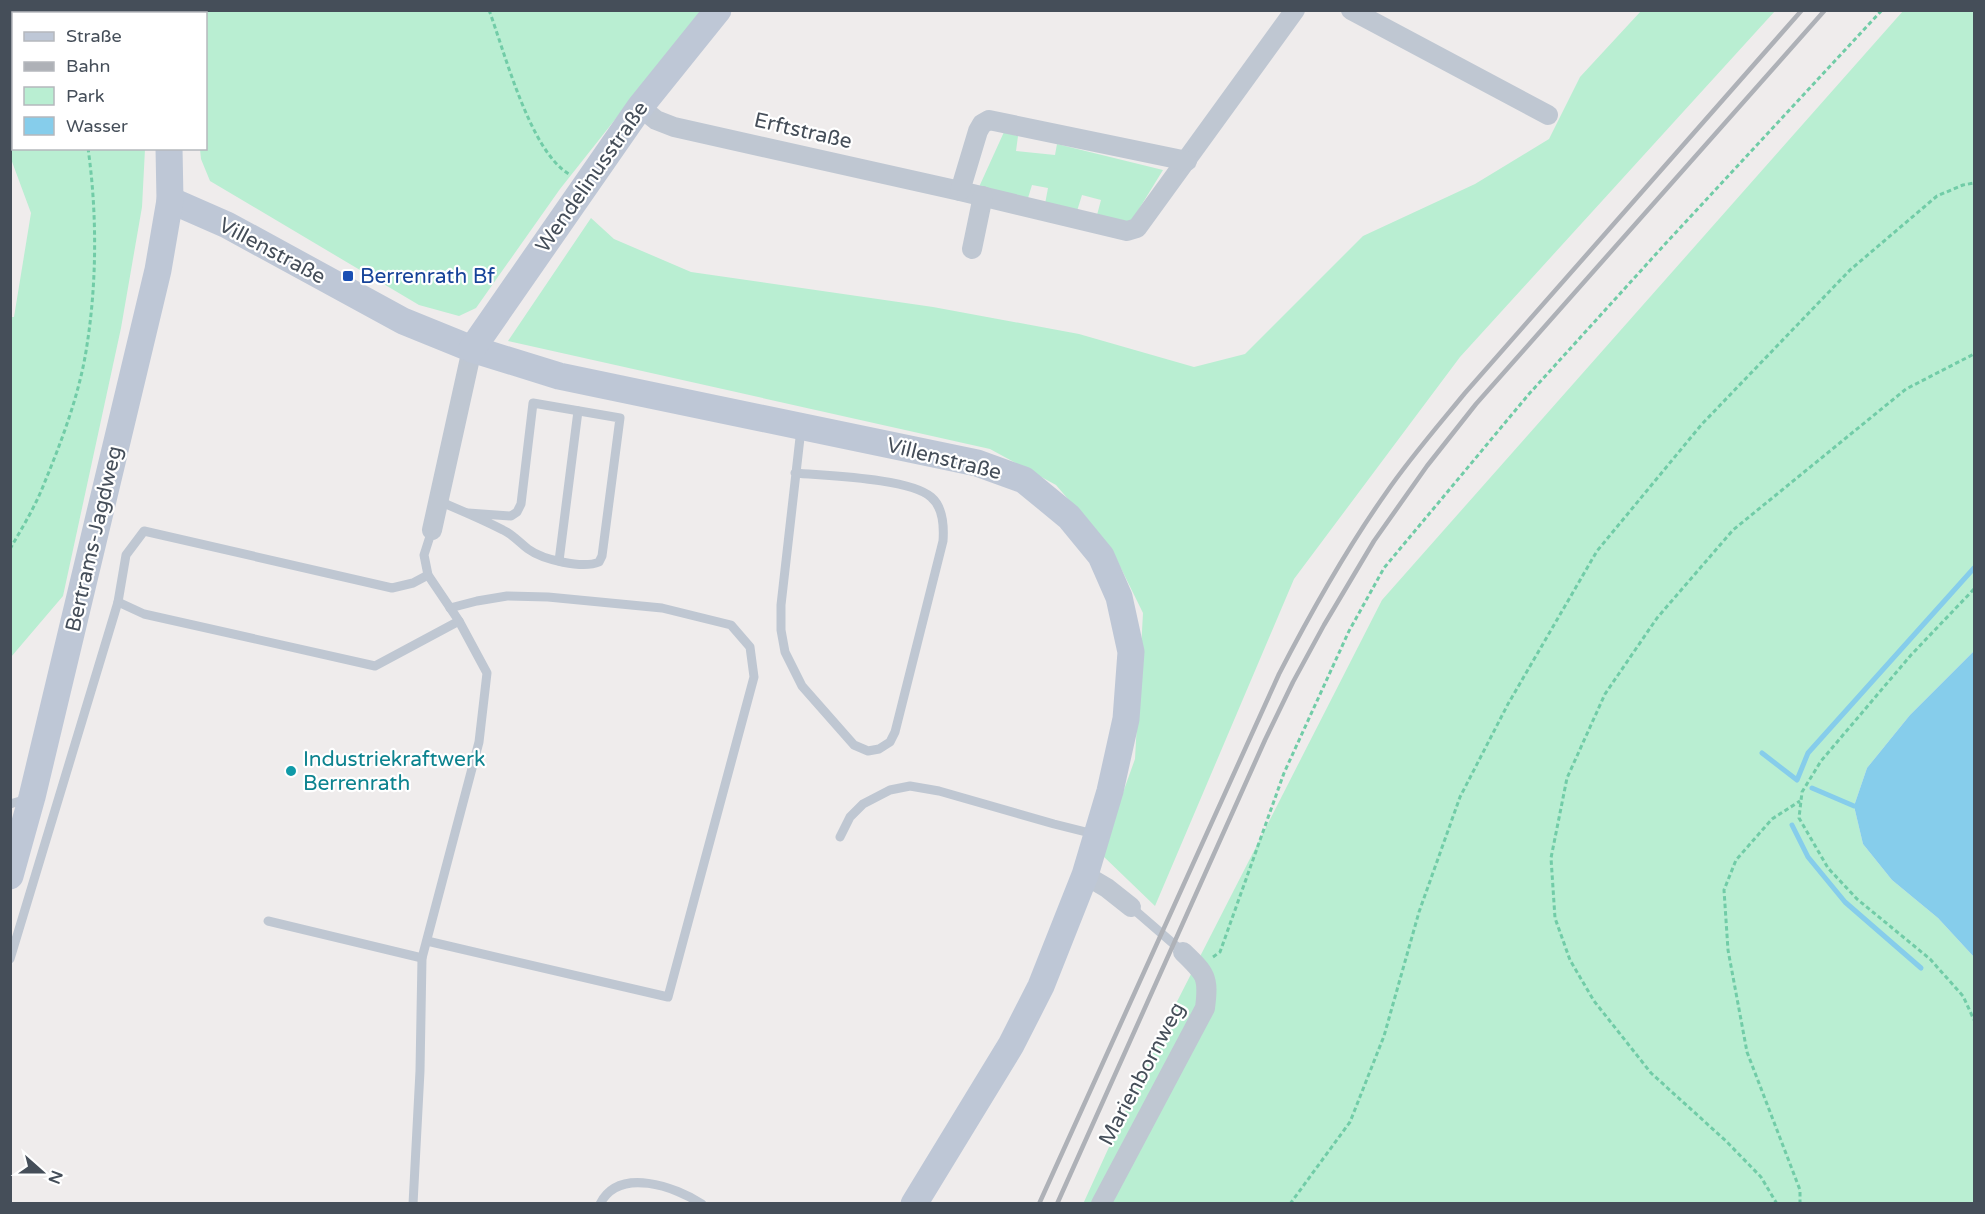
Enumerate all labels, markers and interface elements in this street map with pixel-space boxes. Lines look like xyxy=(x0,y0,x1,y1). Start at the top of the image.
legend xyxy=(12,12,207,150)
text: Straße xyxy=(66,25,122,47)
text: Bahn xyxy=(66,55,111,77)
text: Park xyxy=(66,85,105,107)
street label: Wendelinusstraße xyxy=(531,97,654,257)
street label: Erftstraße xyxy=(752,108,854,154)
text: Wasser xyxy=(66,115,128,137)
street label: Villenstraße xyxy=(214,212,330,290)
place label: Berrenrath Bf xyxy=(360,264,495,289)
marker: Berrenrath Bf xyxy=(341,269,355,283)
street label: Villenstraße xyxy=(884,433,1004,485)
street label: Bertrams-Jagdweg xyxy=(60,444,128,634)
place label: Industriekraftwerk Berrenrath xyxy=(303,747,485,796)
marker: Industriekraftwerk Berrenrath xyxy=(284,764,298,778)
street label: Marienbornweg xyxy=(1094,998,1190,1150)
north arrow xyxy=(12,1142,72,1202)
text: N xyxy=(43,1167,67,1187)

